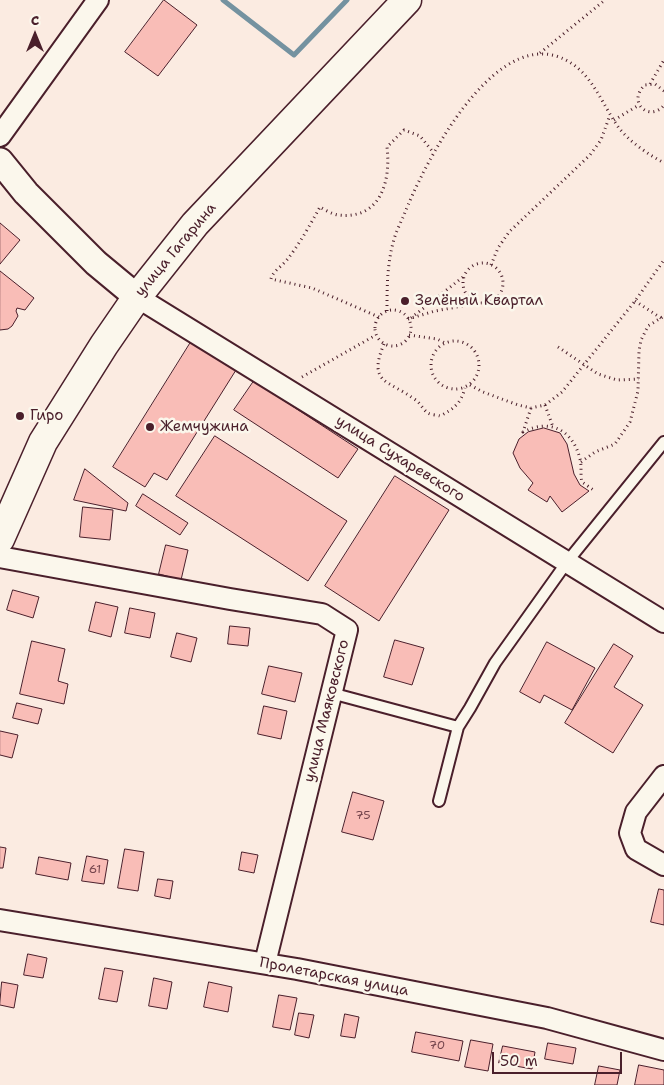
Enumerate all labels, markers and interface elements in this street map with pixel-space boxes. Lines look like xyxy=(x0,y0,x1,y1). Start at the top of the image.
north arrow xyxy=(10,10,60,60)
text: С xyxy=(31,11,39,29)
street label: улица Гагарина xyxy=(132,200,220,300)
place label: Зелёный Квартал xyxy=(415,292,543,310)
marker: Зелёный Квартал xyxy=(399,295,411,307)
place label: Гиро xyxy=(30,407,63,425)
marker: Гиро xyxy=(14,410,26,422)
street label: улица Сухаревского xyxy=(332,412,468,506)
place label: Жемчужина xyxy=(160,418,249,436)
marker: Жемчужина xyxy=(144,421,156,433)
street label: улица Маяковского xyxy=(301,638,353,784)
house number: 75 xyxy=(355,809,371,823)
house number: 61 xyxy=(89,863,101,877)
street label: Пролетарская улица xyxy=(258,954,410,1000)
house number: 70 xyxy=(429,1039,445,1053)
scale bar xyxy=(494,1042,624,1074)
text: 50 m xyxy=(500,1051,538,1071)

